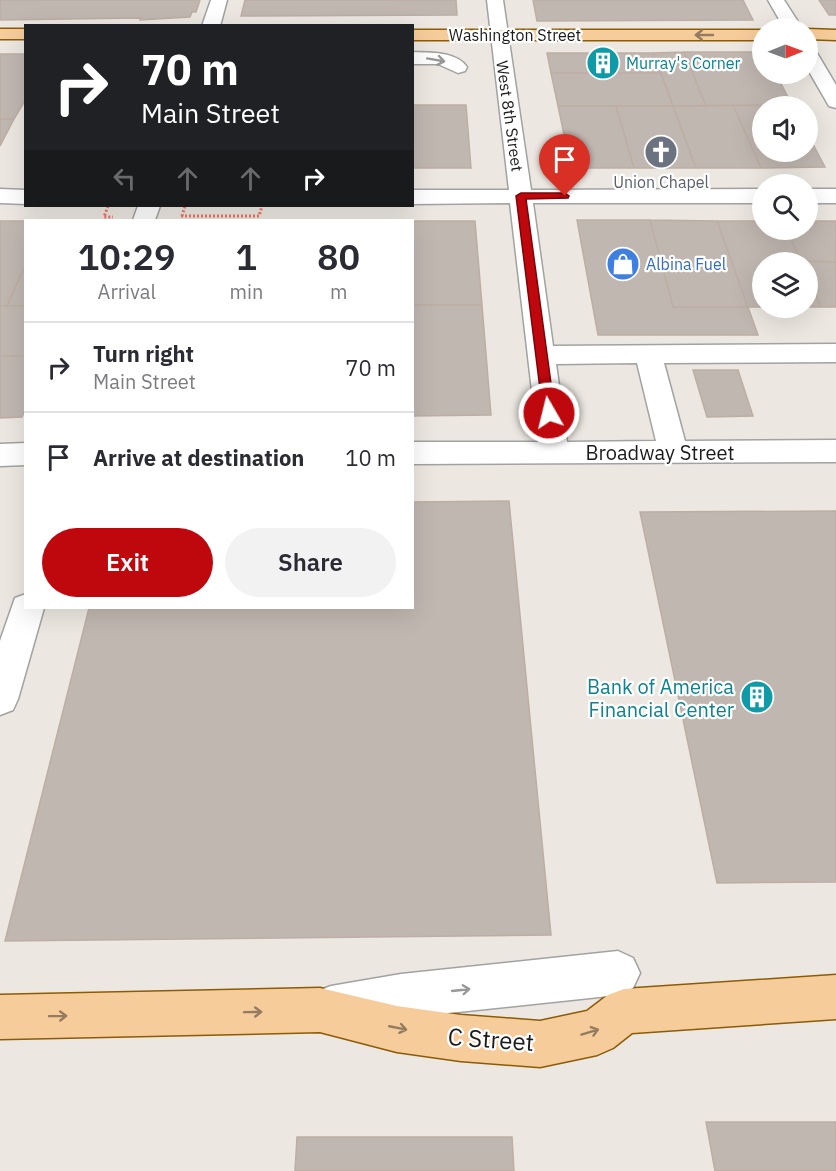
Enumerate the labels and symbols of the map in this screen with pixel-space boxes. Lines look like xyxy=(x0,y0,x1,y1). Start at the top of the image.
north arrow xyxy=(752,18,818,84)
street label: Washington Street xyxy=(449,25,581,45)
one-way arrow xyxy=(694,29,714,41)
building icon: Murray's Corner xyxy=(585,45,621,81)
place label: Murray's Corner xyxy=(626,53,741,73)
one-way arrow xyxy=(426,54,445,65)
street label: West 8th Street xyxy=(492,59,528,173)
pin xyxy=(539,134,590,196)
church icon: Union Chapel xyxy=(643,134,679,170)
place label: Union Chapel xyxy=(613,172,709,192)
shop icon: Albina Fuel xyxy=(605,246,641,282)
place label: Albina Fuel xyxy=(646,254,726,274)
position arrow xyxy=(517,381,581,445)
street label: Broadway Street xyxy=(585,439,735,466)
place label: Bank of America Financial Center xyxy=(587,673,734,723)
building icon: Bank of America Financial Center xyxy=(739,679,775,715)
one-way arrow xyxy=(451,984,471,995)
one-way arrow xyxy=(243,1006,263,1017)
one-way arrow xyxy=(48,1010,68,1022)
street label: C Street xyxy=(447,1020,535,1058)
one-way arrow xyxy=(387,1023,407,1034)
one-way arrow xyxy=(580,1026,599,1037)

